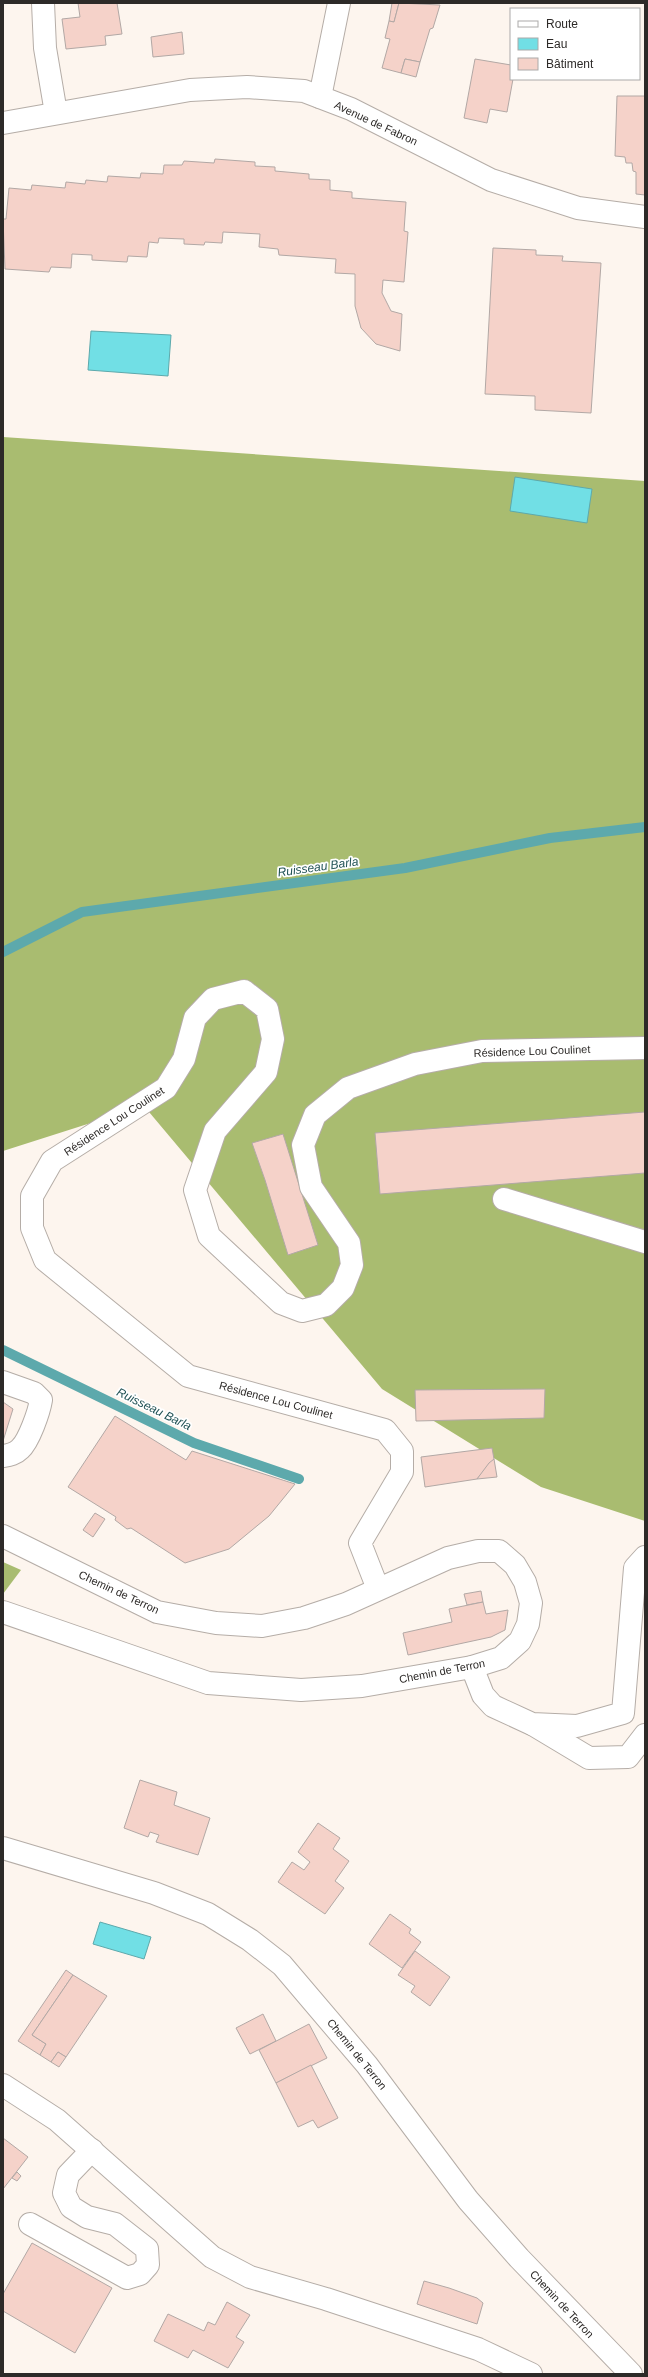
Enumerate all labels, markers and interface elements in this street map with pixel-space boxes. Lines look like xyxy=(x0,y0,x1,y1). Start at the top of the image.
legend xyxy=(510,8,640,80)
text: Route xyxy=(546,17,578,31)
text: Eau xyxy=(546,37,567,51)
text: Bâtiment xyxy=(546,57,594,71)
street label: Avenue de Fabron xyxy=(333,98,419,148)
water label: Ruisseau Barla xyxy=(277,854,360,880)
street label: Résidence Lou Coulinet xyxy=(473,1043,591,1059)
street label: Résidence Lou Coulinet xyxy=(62,1084,166,1158)
street label: Résidence Lou Coulinet xyxy=(218,1379,334,1421)
water label: Ruisseau Barla xyxy=(114,1385,194,1433)
street label: Chemin de Terron xyxy=(77,1568,161,1616)
street label: Chemin de Terron xyxy=(398,1657,486,1685)
street label: Chemin de Terron xyxy=(325,2016,389,2092)
street label: Chemin de Terron xyxy=(528,2268,596,2340)

